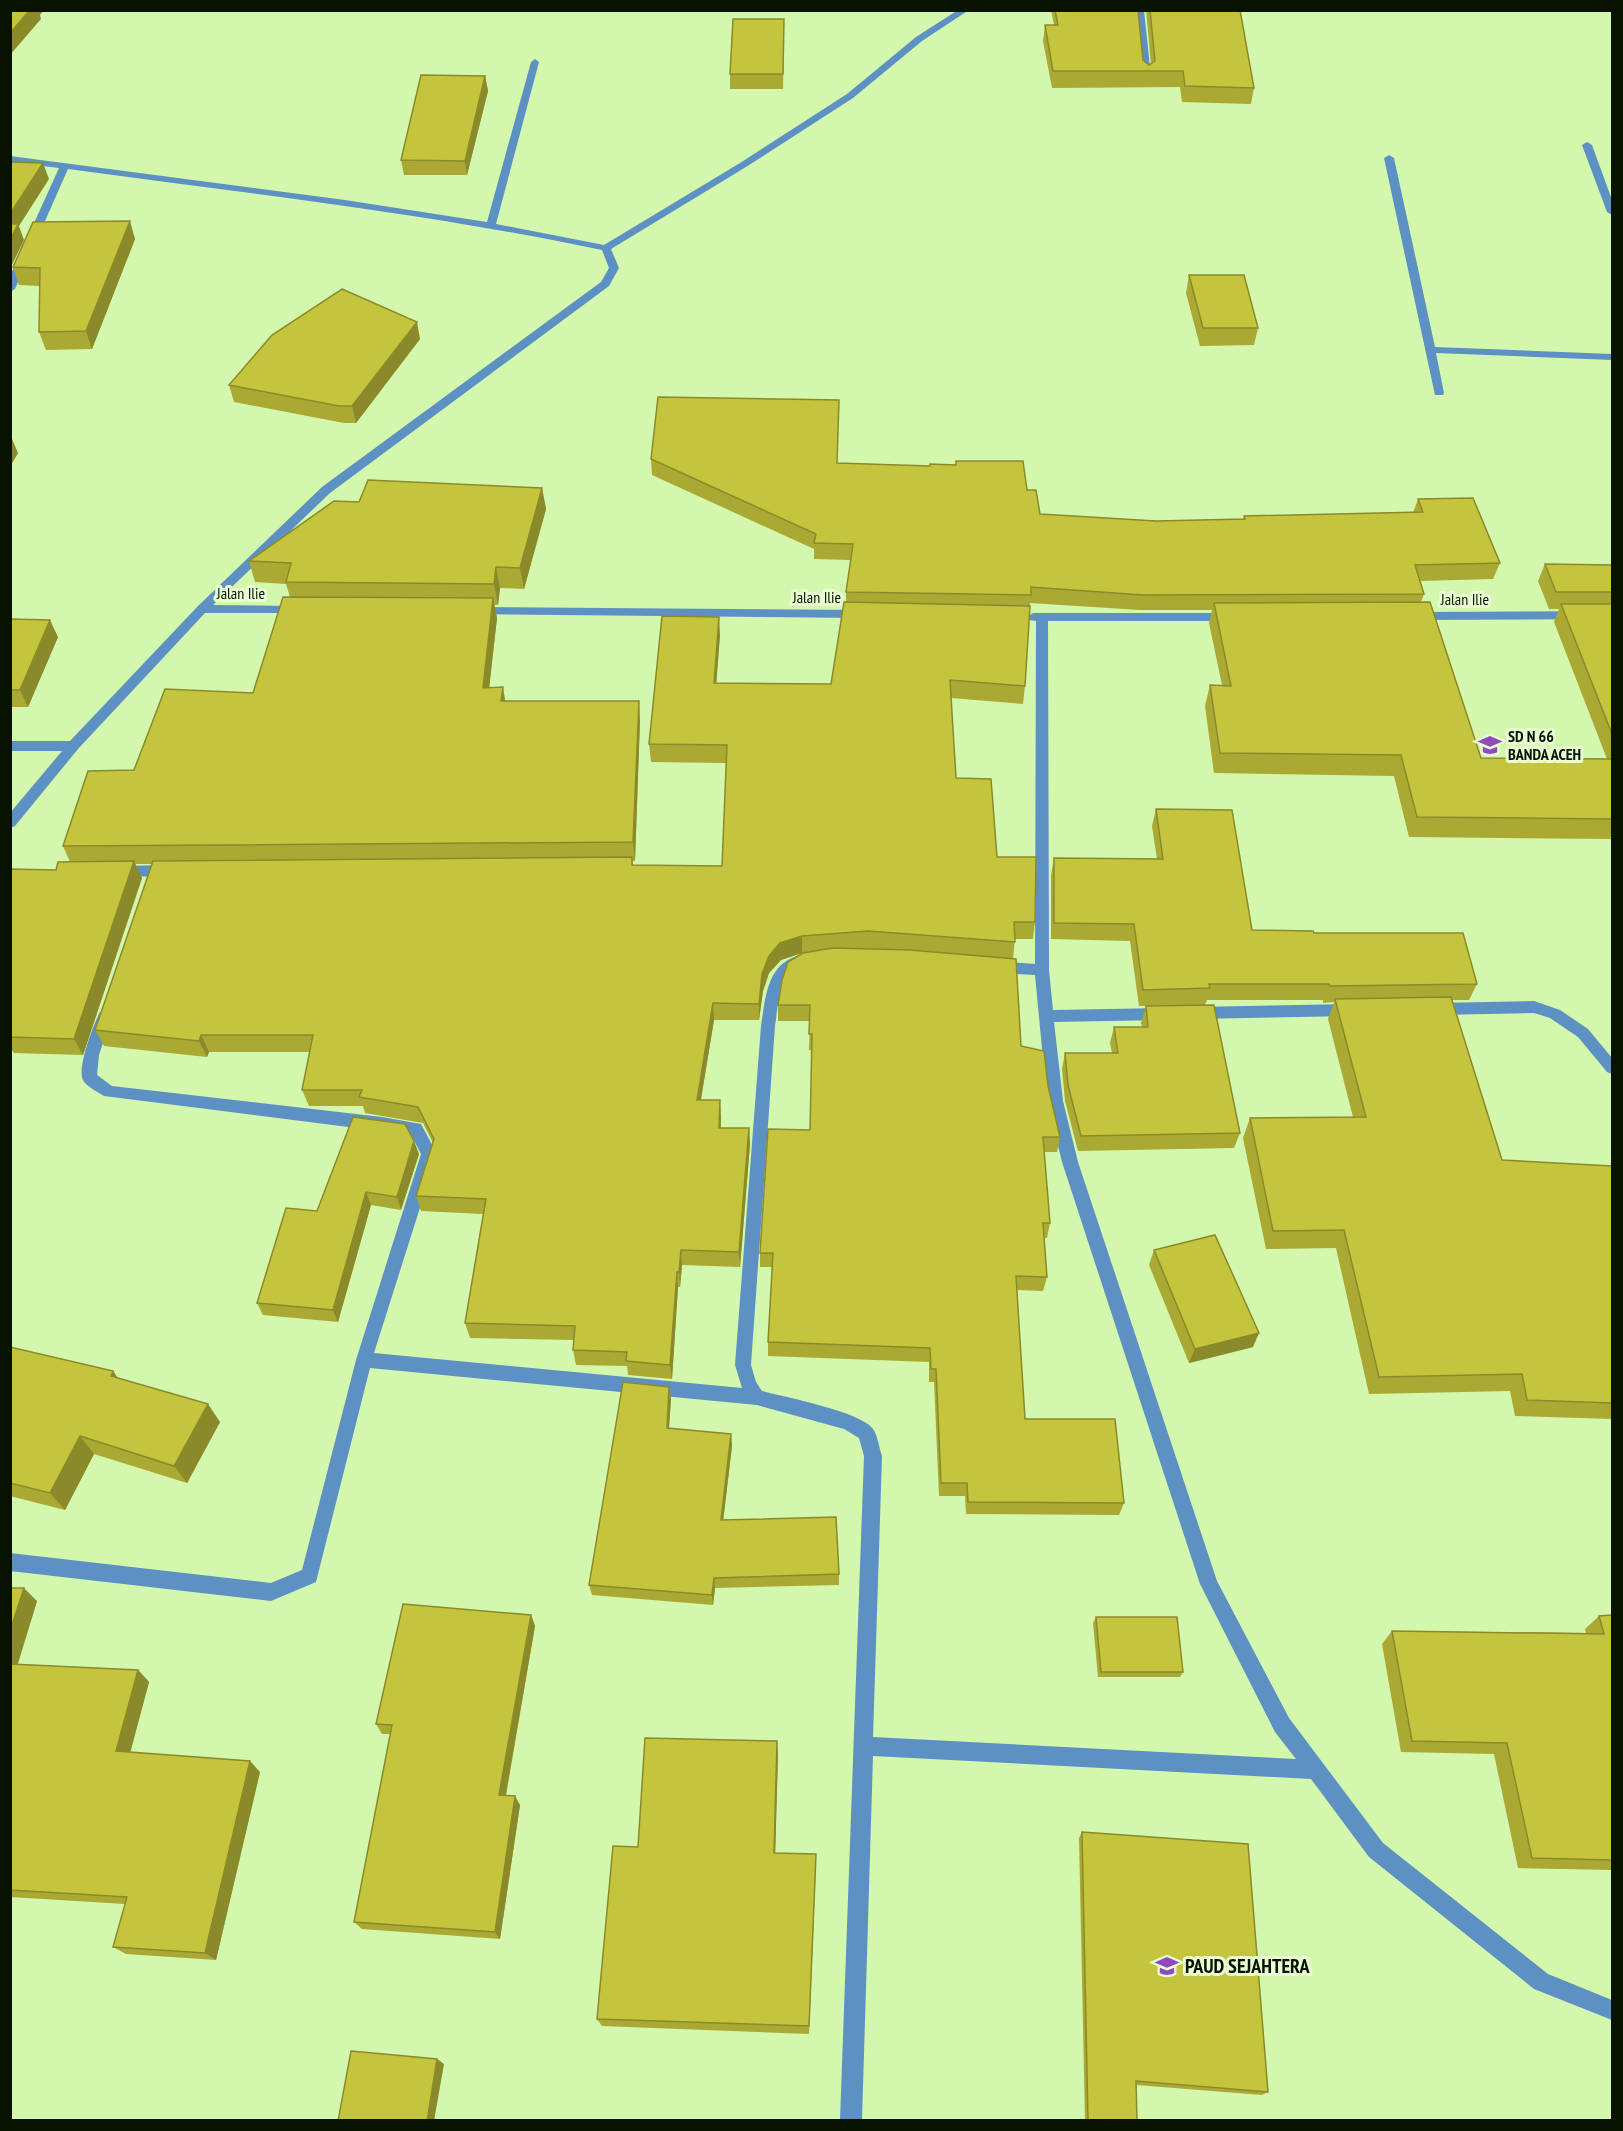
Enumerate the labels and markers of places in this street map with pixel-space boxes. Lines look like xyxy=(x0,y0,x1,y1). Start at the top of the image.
place label: SD N 66 BANDA ACEH xyxy=(1508,726,1581,764)
school or university icon: SD N 66 BANDA ACEH xyxy=(1477,732,1503,758)
school or university icon: PAUD SEJAHTERA xyxy=(1154,1953,1180,1979)
place label: PAUD SEJAHTERA xyxy=(1185,1953,1310,1979)

